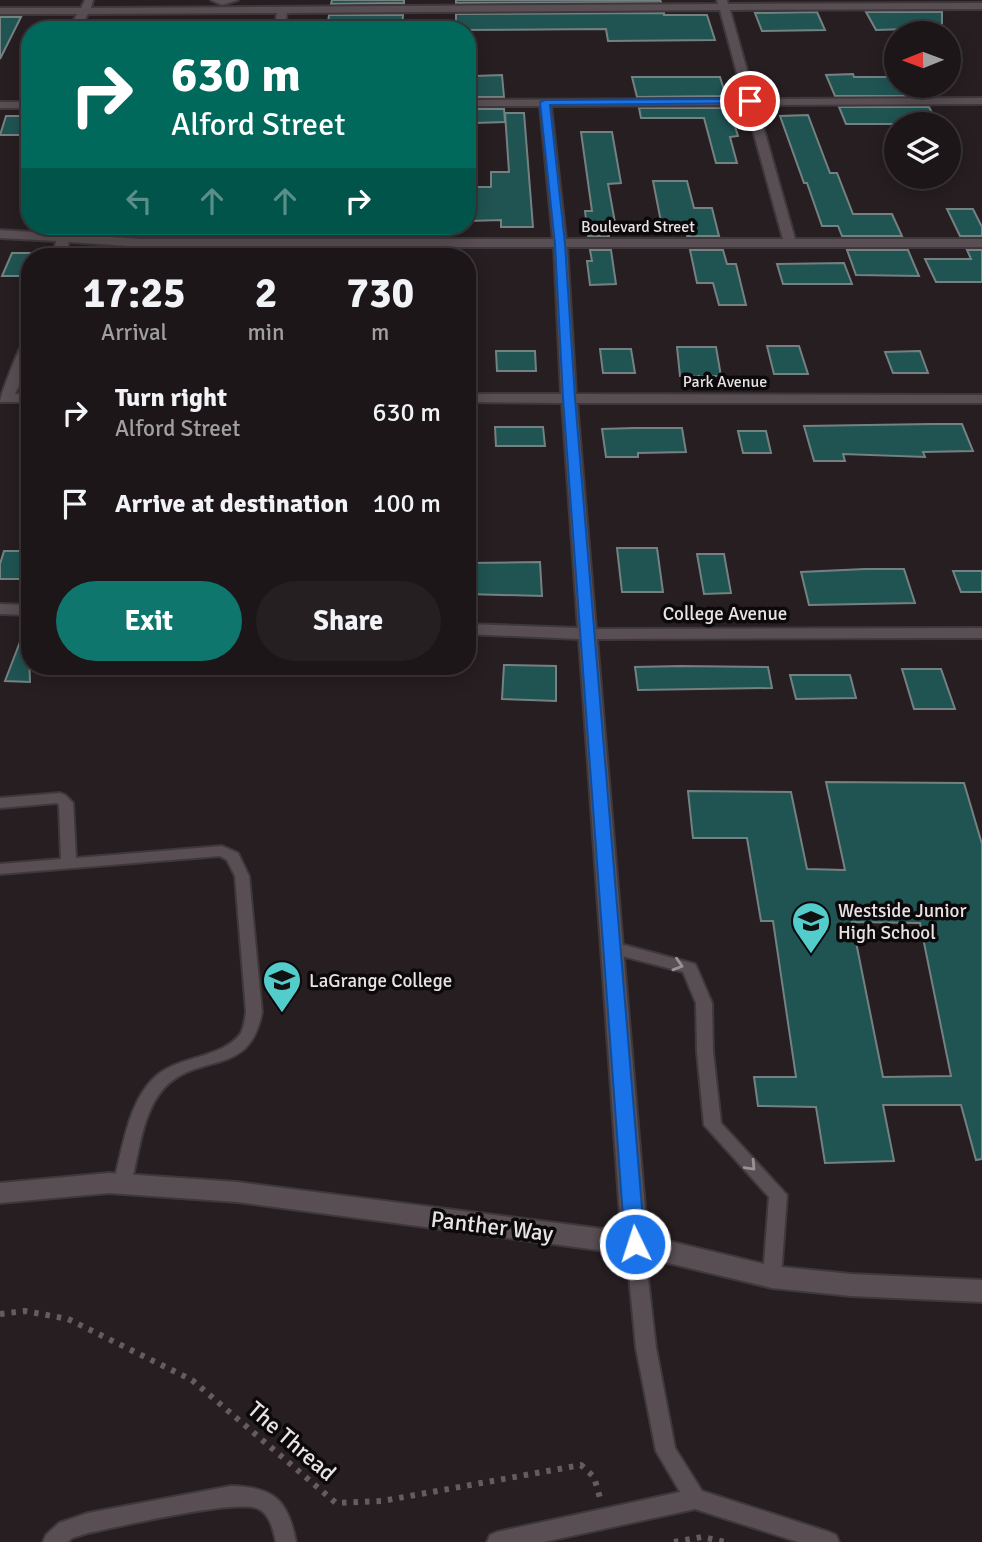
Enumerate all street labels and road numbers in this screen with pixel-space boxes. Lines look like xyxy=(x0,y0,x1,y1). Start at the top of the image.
street label: Boulevard Street xyxy=(581,217,695,237)
street label: Park Avenue xyxy=(683,372,767,392)
street label: College Avenue xyxy=(663,602,787,626)
street label: Panther Way xyxy=(429,1205,555,1248)
street label: The Thread xyxy=(242,1395,342,1488)

